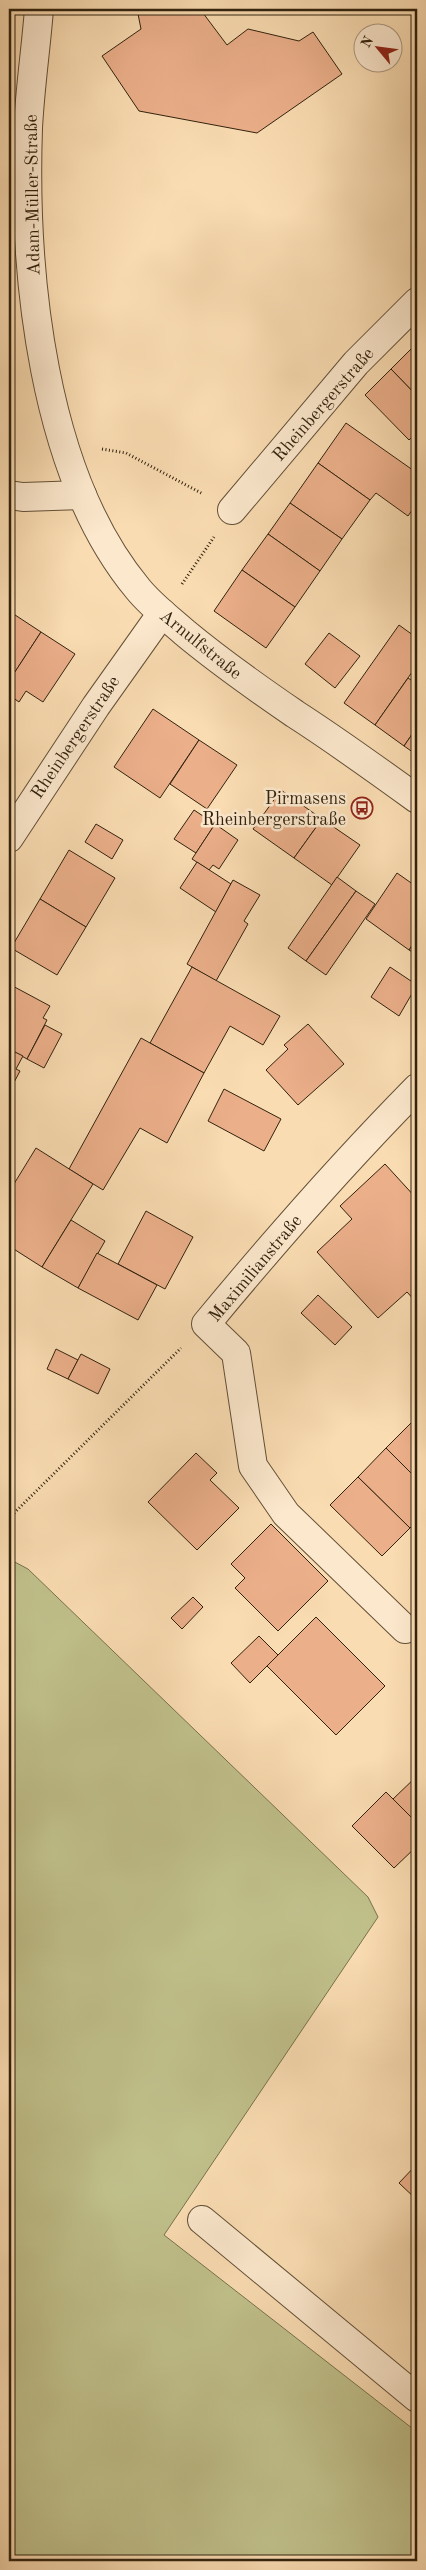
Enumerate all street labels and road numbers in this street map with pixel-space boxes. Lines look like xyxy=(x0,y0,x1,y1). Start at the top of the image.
street label: Adam-Müller-Straße xyxy=(23,114,43,276)
street label: Rheinbergerstraße xyxy=(270,344,378,465)
street label: Arnulfstraße xyxy=(156,607,245,683)
street label: Rheinbergerstraße xyxy=(28,673,124,802)
street label: Maximilianstraße xyxy=(206,1212,306,1326)

